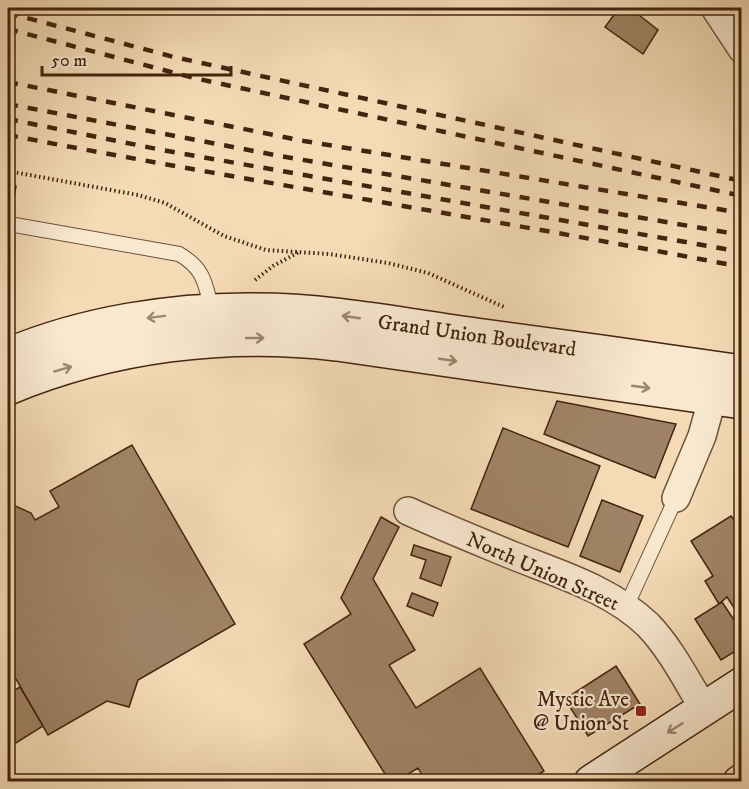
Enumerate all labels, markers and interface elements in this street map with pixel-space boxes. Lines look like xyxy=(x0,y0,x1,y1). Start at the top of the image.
scale bar xyxy=(42,39,231,77)
text: 50 m xyxy=(51,50,87,72)
street label: Grand Union Boulevard xyxy=(376,309,578,363)
one-way arrow xyxy=(147,312,167,323)
one-way arrow xyxy=(341,312,361,323)
one-way arrow xyxy=(244,332,264,344)
one-way arrow xyxy=(438,354,458,365)
one-way arrow xyxy=(53,363,72,374)
one-way arrow xyxy=(631,381,651,392)
street label: North Union Street xyxy=(462,527,623,617)
place label: Mystic Ave @ Union St xyxy=(533,687,629,737)
marker: Mystic Ave @ Union St xyxy=(634,704,648,718)
one-way arrow xyxy=(667,722,684,734)

